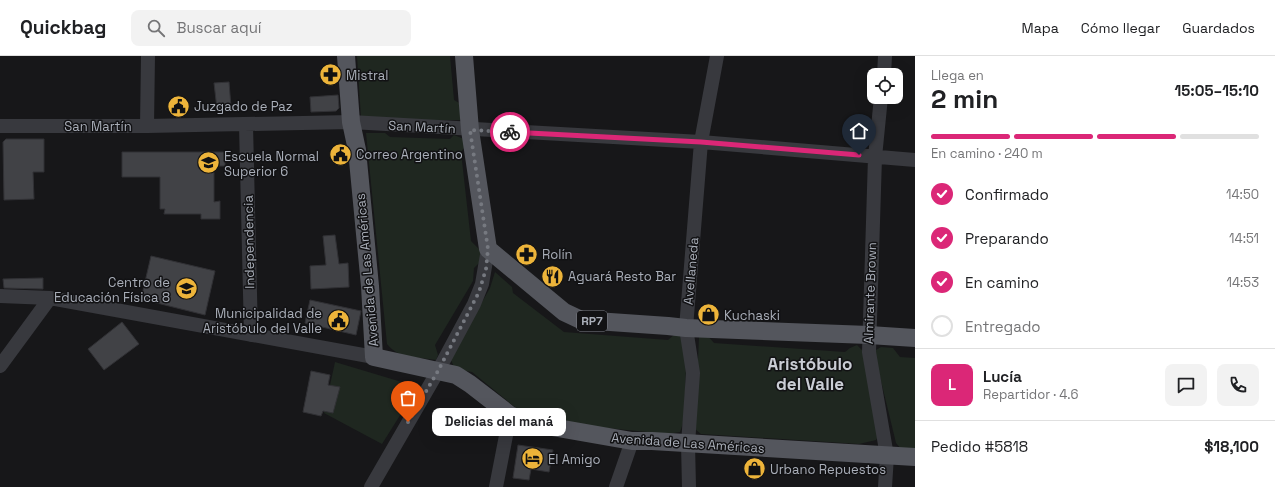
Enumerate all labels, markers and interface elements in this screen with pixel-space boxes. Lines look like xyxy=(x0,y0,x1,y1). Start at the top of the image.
search box xyxy=(131,10,411,46)
text: Quickbag xyxy=(20,15,107,40)
icon: search xyxy=(145,17,167,39)
text: Buscar aquí xyxy=(177,18,262,37)
text: Mapa xyxy=(1022,19,1059,37)
text: Cómo llegar xyxy=(1081,19,1160,37)
text: Guardados xyxy=(1182,19,1255,37)
pharmacy icon: Mistral xyxy=(318,62,344,88)
place label: Mistral xyxy=(346,67,388,84)
text: Llega en xyxy=(931,67,984,84)
map controls xyxy=(867,68,903,104)
button: locate xyxy=(867,68,903,104)
text: 15:05–15:10 xyxy=(1175,81,1259,100)
text: 2 min xyxy=(931,82,998,116)
public building icon: Juzgado de Paz xyxy=(166,93,192,119)
place label: Juzgado de Paz xyxy=(194,98,293,115)
courier xyxy=(490,112,530,152)
pin xyxy=(842,114,876,155)
street label: San Martín xyxy=(388,117,456,137)
street label: San Martín xyxy=(64,118,132,135)
icon: home xyxy=(848,120,870,142)
icon: bike xyxy=(499,121,521,143)
public building icon: Correo Argentino xyxy=(328,141,354,167)
text: En camino · 240 m xyxy=(931,145,1043,162)
place label: Correo Argentino xyxy=(356,146,463,163)
place label: Escuela Normal Superior 6 xyxy=(224,148,319,180)
school or university icon: Escuela Normal Superior 6 xyxy=(196,150,222,176)
icon: check xyxy=(931,183,953,205)
text: Confirmado xyxy=(965,185,1049,204)
text: 14:50 xyxy=(1226,186,1259,203)
street label: Avenida de Las Américas xyxy=(352,192,382,347)
street label: Independencia xyxy=(240,194,258,289)
icon: check xyxy=(931,227,953,249)
text: Preparando xyxy=(965,229,1049,248)
text: 14:51 xyxy=(1229,230,1259,247)
street label: Avellaneda xyxy=(680,236,702,305)
pharmacy icon: Rolín xyxy=(514,241,540,267)
street label: Almirante Brown xyxy=(860,242,880,344)
place label: Rolín xyxy=(542,246,573,263)
restaurant icon: Aguará Resto Bar xyxy=(540,263,566,289)
place label: Aguará Resto Bar xyxy=(568,268,676,285)
icon: check xyxy=(931,271,953,293)
text: En camino xyxy=(965,273,1039,292)
place label: Centro de Educación Física 8 xyxy=(54,274,170,306)
text: 14:53 xyxy=(1227,274,1259,291)
school or university icon: Centro de Educación Física 8 xyxy=(173,276,199,302)
shop icon: Kuchaski xyxy=(696,302,722,328)
place label: Municipalidad de Aristóbulo del Valle xyxy=(203,305,322,337)
public building icon: Municipalidad de Aristóbulo del Valle xyxy=(325,307,351,333)
place label: Kuchaski xyxy=(724,307,780,324)
road number: RP7 xyxy=(577,311,607,331)
text: Entregado xyxy=(965,317,1041,336)
district label: Aristóbulo del Valle xyxy=(768,353,852,395)
button: chat xyxy=(1165,364,1207,406)
button: phone xyxy=(1217,364,1259,406)
text: Lucía xyxy=(983,367,1022,386)
text: L xyxy=(948,375,956,394)
pin xyxy=(391,381,425,422)
text: Repartidor · 4.6 xyxy=(983,386,1079,403)
icon: bag xyxy=(397,387,419,409)
callout: Delicias del maná xyxy=(432,408,566,436)
text: Delicias del maná xyxy=(445,413,553,430)
street label: Avenida de Las Américas xyxy=(611,429,765,457)
text: Pedido #5818 xyxy=(931,437,1028,456)
text: $18,100 xyxy=(1204,437,1259,456)
hotel icon: El Amigo xyxy=(520,446,546,472)
place label: El Amigo xyxy=(548,451,601,468)
shop icon: Urbano Repuestos xyxy=(741,456,767,482)
place label: Urbano Repuestos xyxy=(770,461,886,478)

